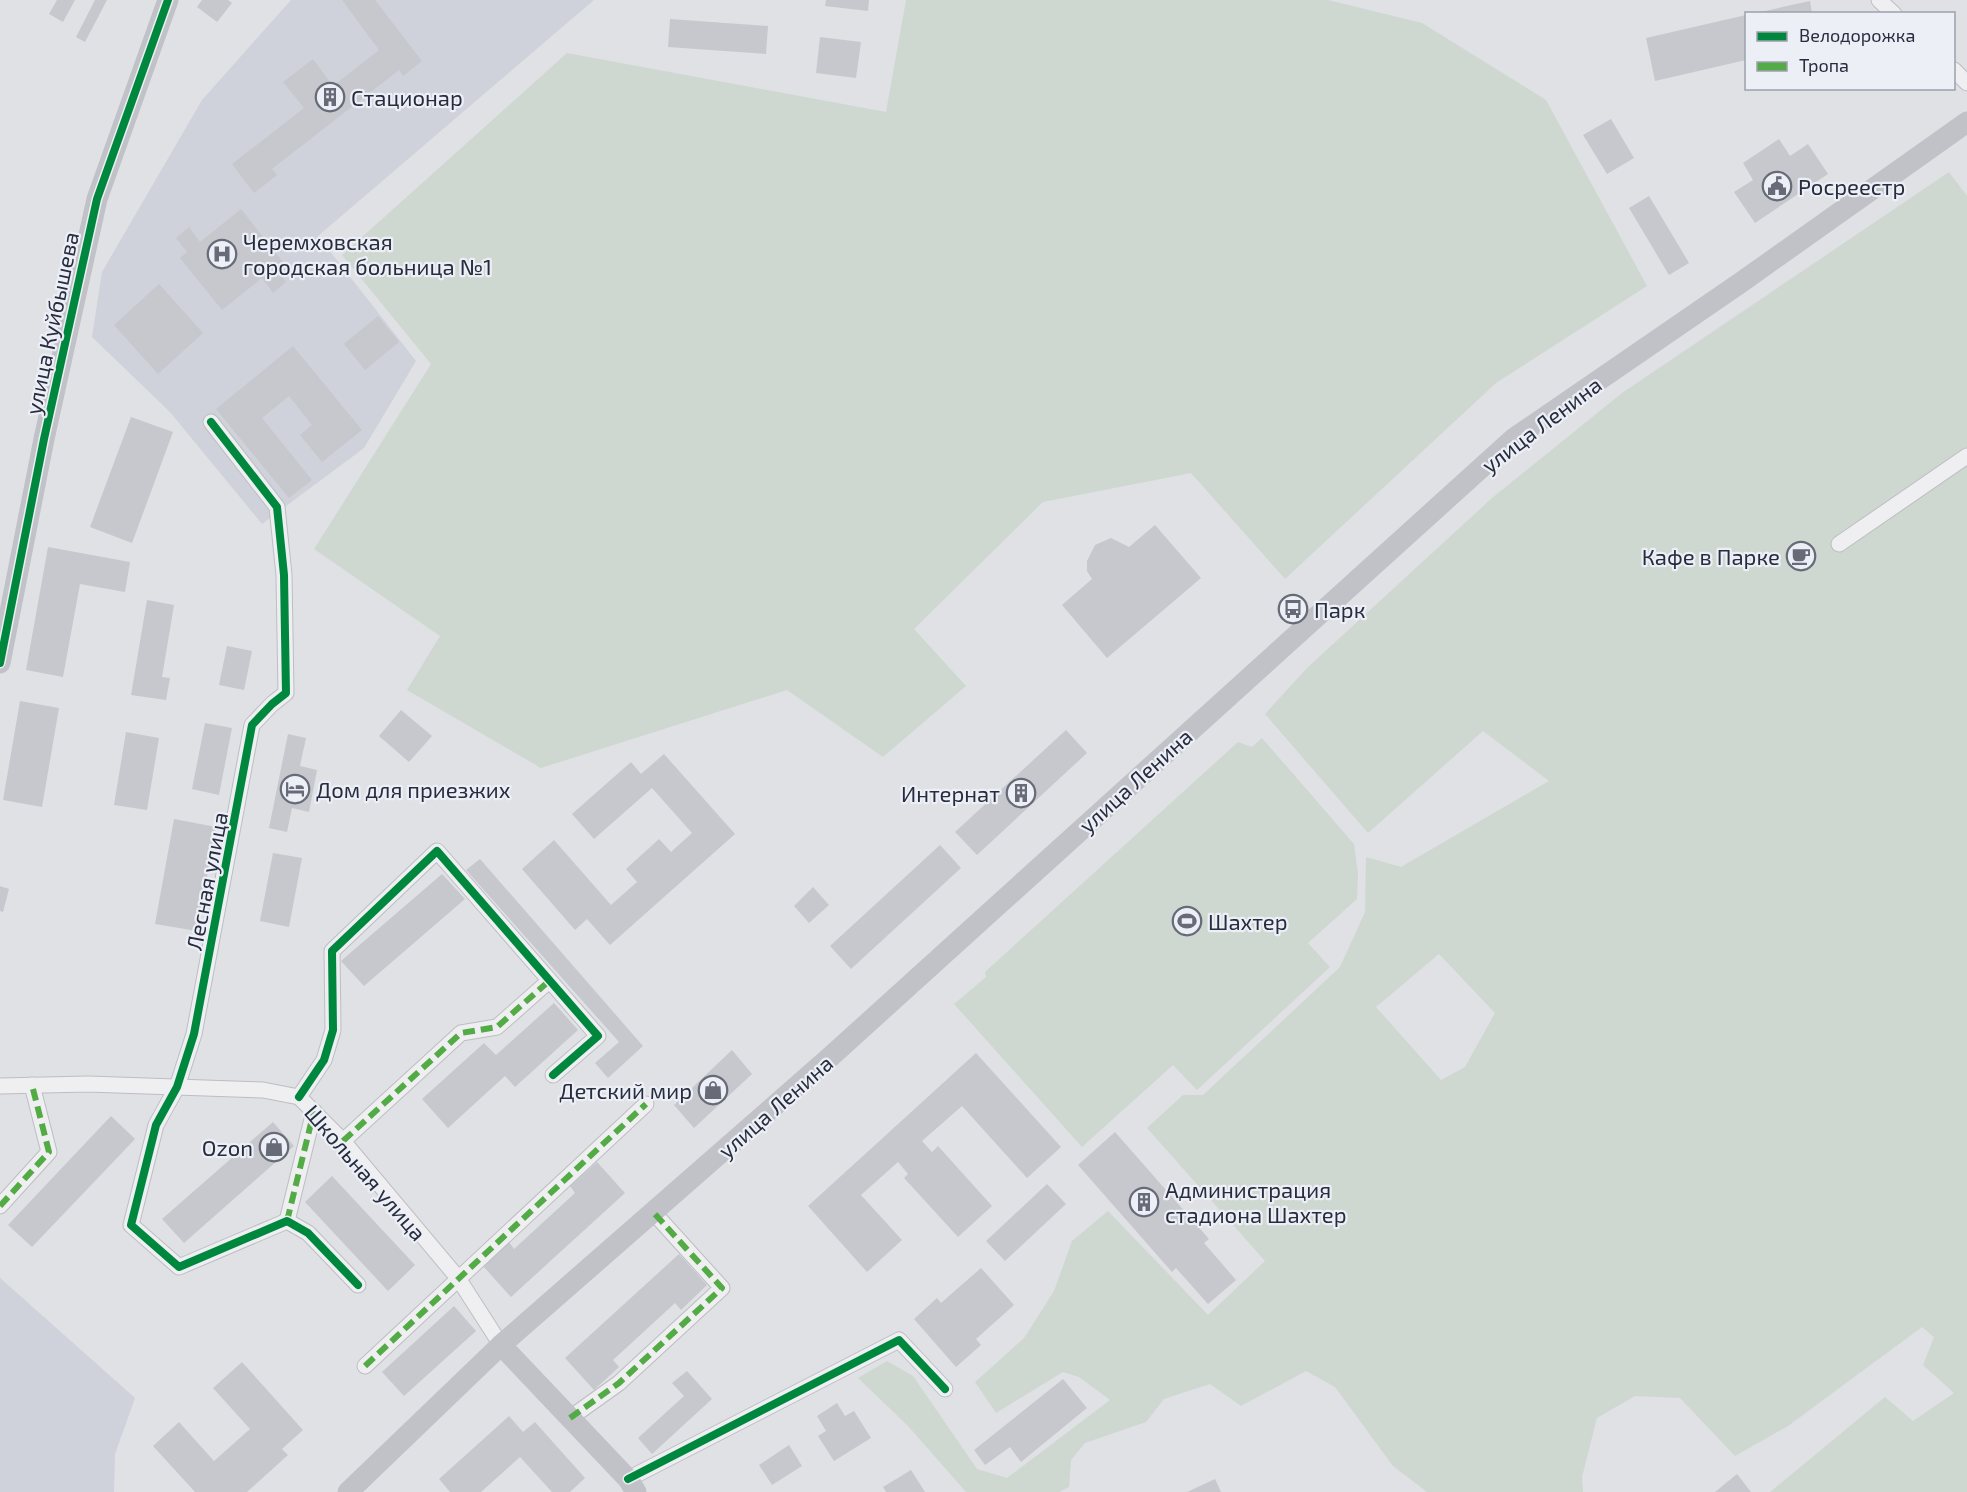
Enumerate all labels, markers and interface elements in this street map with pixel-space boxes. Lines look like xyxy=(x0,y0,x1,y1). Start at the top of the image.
legend xyxy=(1745,12,1955,90)
text: Велодорожка xyxy=(1799,24,1915,46)
text: Тропа xyxy=(1799,54,1849,76)
building icon: Стационар xyxy=(314,81,346,113)
place label: Стационар xyxy=(351,84,463,110)
public building icon: Росреестр xyxy=(1761,170,1793,202)
place label: Росреестр xyxy=(1798,173,1905,199)
place label: Черемховская городская больница №1 xyxy=(243,228,492,279)
street label: улица Куйбышева xyxy=(19,229,84,417)
hospital icon: Черемховская городская больница №1 xyxy=(206,238,238,270)
street label: улица Ленина xyxy=(1476,371,1607,478)
cafe icon: Кафе в Парке xyxy=(1785,540,1817,572)
place label: Кафе в Парке xyxy=(1642,543,1780,569)
bus stop icon: Парк xyxy=(1277,593,1309,625)
place label: Парк xyxy=(1314,596,1366,622)
street label: улица Ленина xyxy=(1073,722,1198,838)
hotel icon: Дом для приезжих xyxy=(279,773,311,805)
place label: Дом для приезжих xyxy=(316,776,511,802)
building icon: Интернат xyxy=(1005,777,1037,809)
place label: Интернат xyxy=(901,780,1000,806)
street label: Лесная улица xyxy=(180,810,233,953)
sports icon: Шахтер xyxy=(1171,905,1203,937)
place label: Шахтер xyxy=(1208,908,1288,934)
street label: улица Ленина xyxy=(712,1049,838,1164)
shop icon: Детский мир xyxy=(697,1074,729,1106)
place label: Детский мир xyxy=(559,1077,692,1103)
street label: Школьная улица xyxy=(299,1099,432,1246)
shop icon: Ozon xyxy=(258,1131,290,1163)
place label: Ozon xyxy=(202,1134,253,1160)
place label: Администрация стадиона Шахтер xyxy=(1165,1176,1347,1227)
building icon: Администрация стадиона Шахтер xyxy=(1128,1186,1160,1218)

